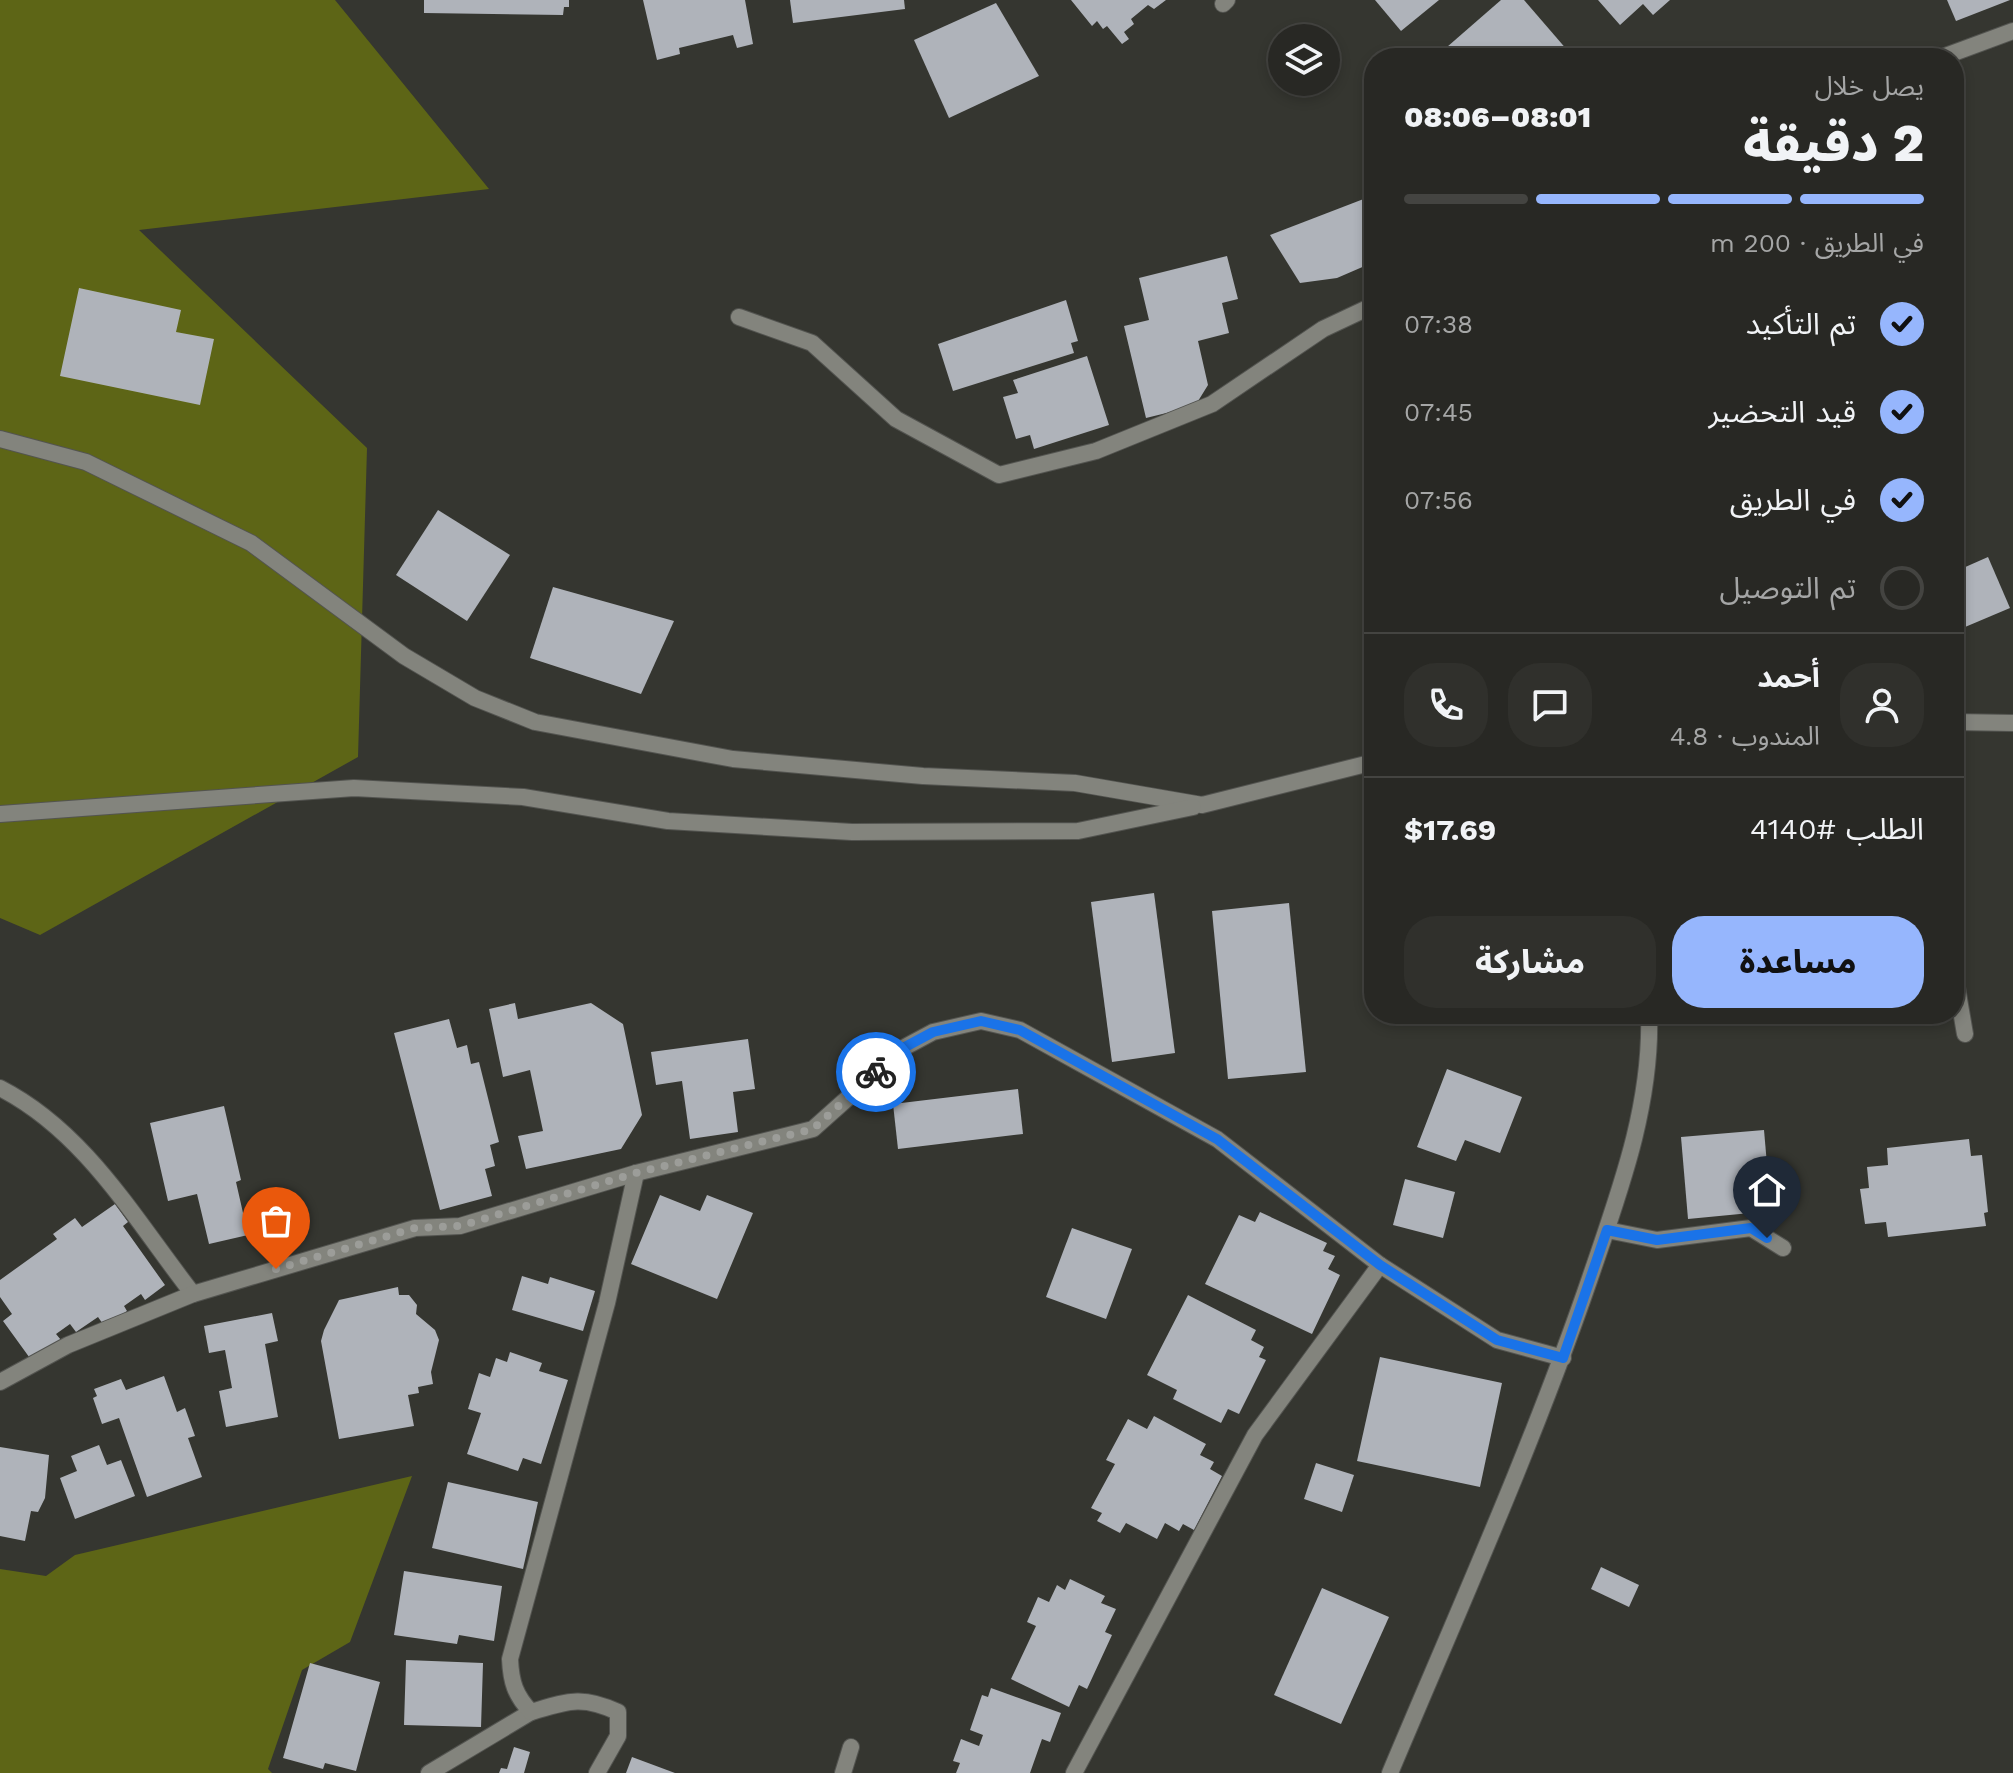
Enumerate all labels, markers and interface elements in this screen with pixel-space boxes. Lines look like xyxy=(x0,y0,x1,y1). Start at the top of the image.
map controls xyxy=(1268,24,1340,96)
button: layers xyxy=(1268,24,1340,96)
text: يصل خلال xyxy=(1815,71,1924,101)
text: 08:01–08:06 xyxy=(1404,99,1591,134)
text: 2 دقيقة xyxy=(1743,113,1924,174)
text: في الطريق · 200 m xyxy=(1710,228,1924,258)
icon: check xyxy=(1880,302,1924,346)
text: تم التأكيد xyxy=(1746,306,1856,341)
text: 07:38 xyxy=(1404,309,1473,339)
icon: check xyxy=(1880,390,1924,434)
text: قيد التحضير xyxy=(1708,394,1856,429)
text: 07:45 xyxy=(1404,397,1473,427)
icon: check xyxy=(1880,478,1924,522)
text: في الطريق xyxy=(1730,482,1856,517)
text: 07:56 xyxy=(1404,485,1473,515)
text: تم التوصيل xyxy=(1719,570,1856,605)
text: أحمد xyxy=(1757,659,1820,694)
button: phone xyxy=(1404,663,1488,747)
button: chat xyxy=(1508,663,1592,747)
button: person xyxy=(1840,663,1924,747)
text: المندوب · 4.8 xyxy=(1670,721,1820,751)
text: الطلب #4140 xyxy=(1750,811,1924,846)
text: $17.69 xyxy=(1404,812,1496,847)
button: مشاركة xyxy=(1404,916,1656,1008)
button: مساعدة xyxy=(1672,916,1924,1008)
courier xyxy=(836,1032,916,1112)
icon: bike xyxy=(854,1050,898,1094)
pin xyxy=(1733,1156,1801,1238)
icon: home xyxy=(1745,1168,1789,1212)
pin xyxy=(242,1187,310,1269)
icon: bag xyxy=(254,1199,298,1243)

